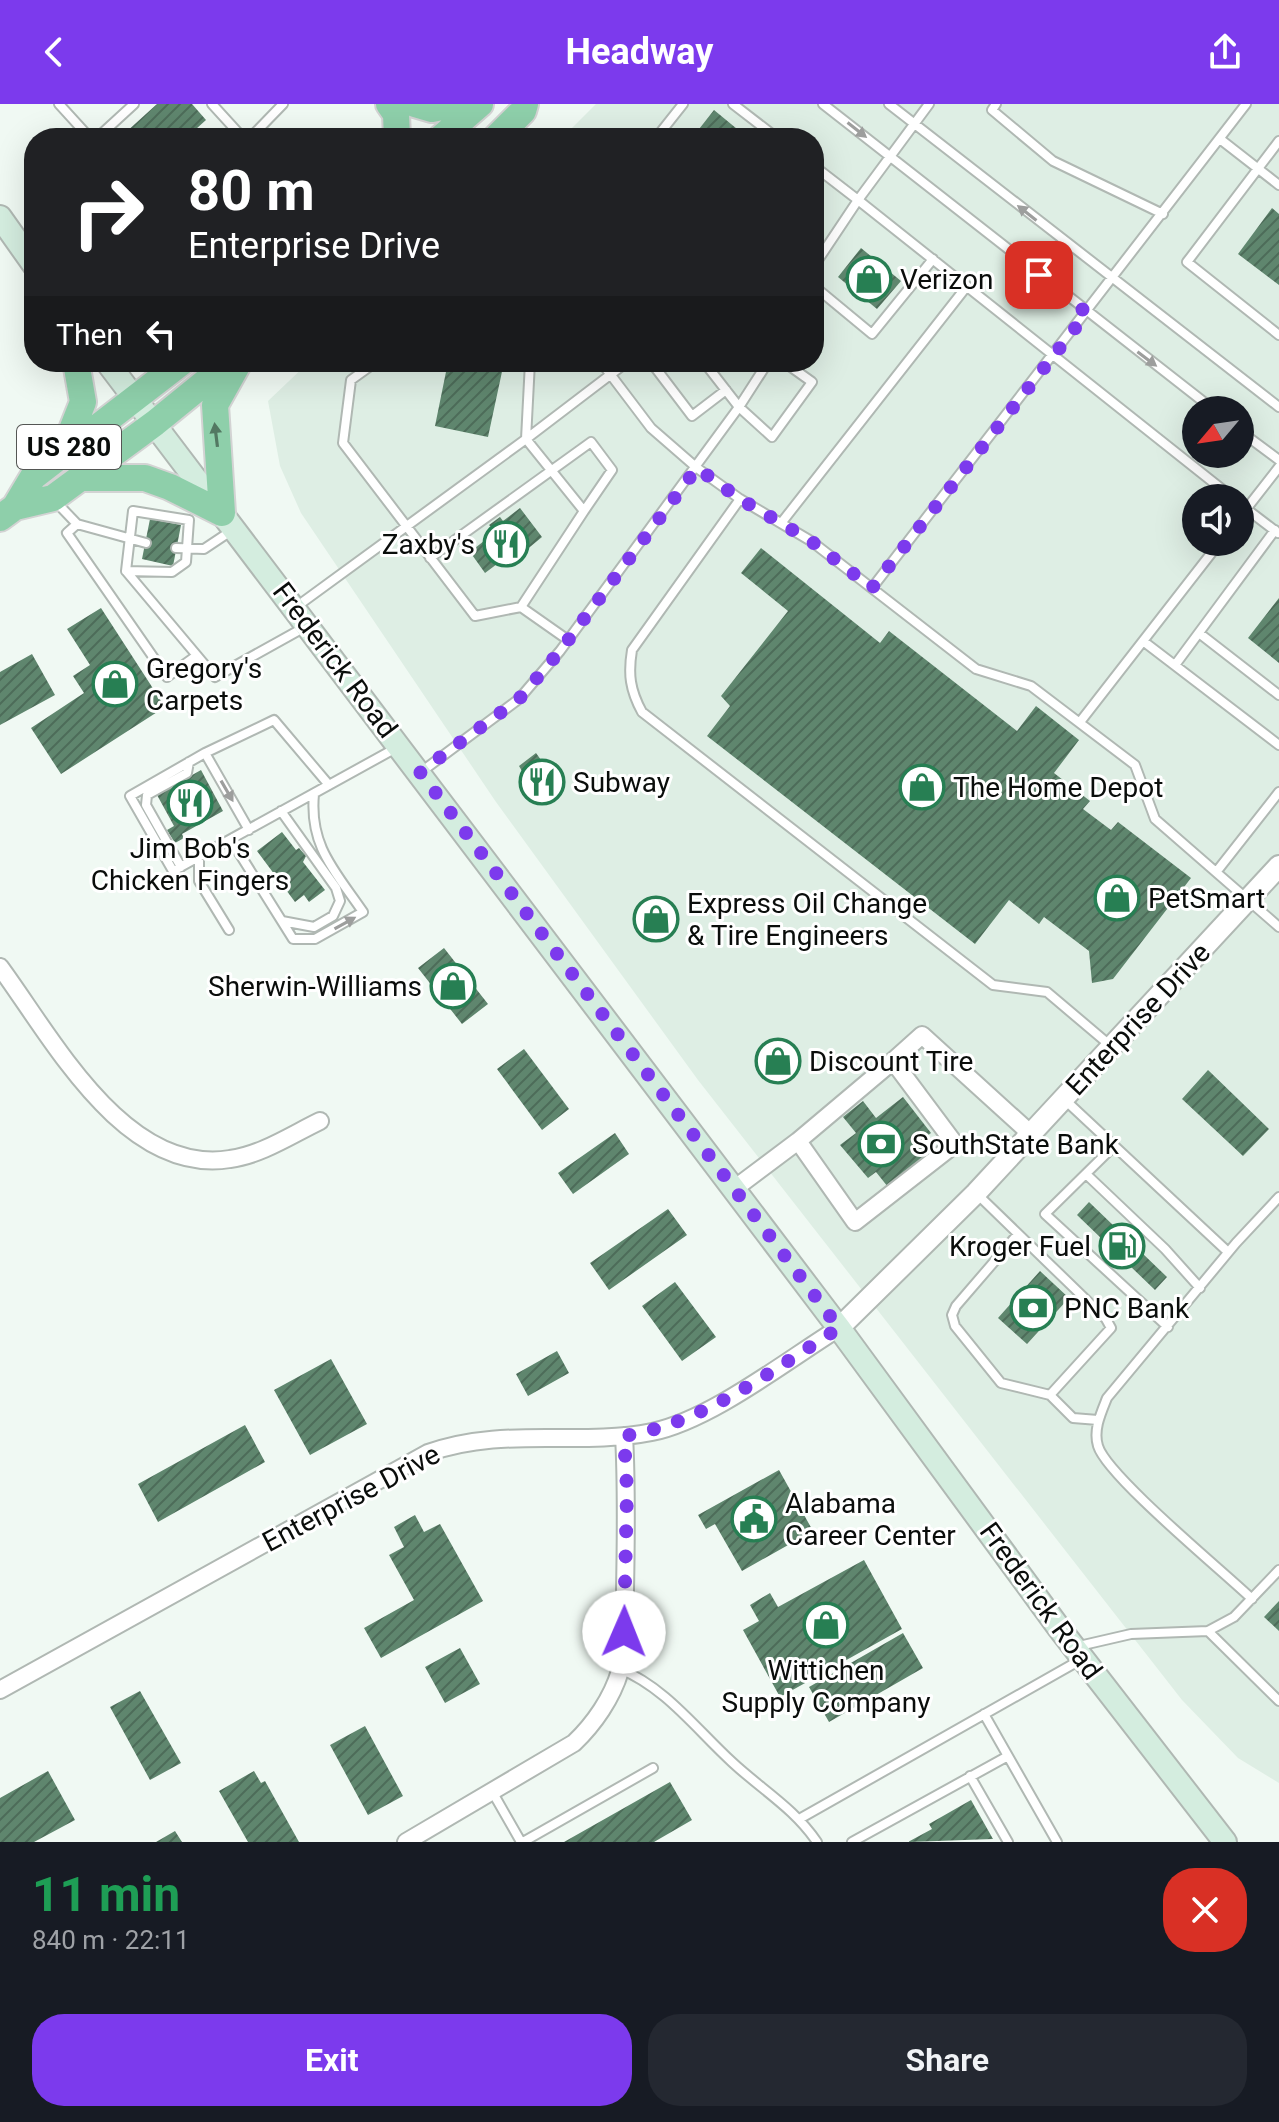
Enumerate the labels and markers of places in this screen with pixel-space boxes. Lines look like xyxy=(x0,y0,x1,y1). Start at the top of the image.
pin xyxy=(1005,241,1073,309)
shop icon: Verizon xyxy=(845,255,893,303)
place label: Verizon xyxy=(900,263,993,296)
restaurant icon: Zaxby's xyxy=(482,520,530,568)
place label: Zaxby's xyxy=(382,528,475,561)
place label: Gregory's Carpets xyxy=(146,652,262,717)
shop icon: Gregory's Carpets xyxy=(91,660,139,708)
restaurant icon: Subway xyxy=(518,758,566,806)
shop icon: The Home Depot xyxy=(898,763,946,811)
place label: Subway xyxy=(573,766,670,799)
place label: The Home Depot xyxy=(953,771,1163,804)
restaurant icon: Jim Bob's Chicken Fingers xyxy=(166,779,214,827)
place label: Jim Bob's Chicken Fingers xyxy=(91,832,289,897)
shop icon: PetSmart xyxy=(1093,874,1141,922)
place label: PetSmart xyxy=(1148,882,1265,915)
place label: Express Oil Change & Tire Engineers xyxy=(687,887,927,952)
shop icon: Express Oil Change & Tire Engineers xyxy=(632,895,680,943)
shop icon: Sherwin-Williams xyxy=(429,962,477,1010)
place label: Sherwin-Williams xyxy=(208,970,422,1003)
shop icon: Discount Tire xyxy=(754,1037,802,1085)
place label: Discount Tire xyxy=(809,1045,973,1078)
bank icon: SouthState Bank xyxy=(857,1120,905,1168)
place label: SouthState Bank xyxy=(912,1128,1120,1161)
fuel station icon: Kroger Fuel xyxy=(1098,1222,1146,1270)
place label: Kroger Fuel xyxy=(949,1230,1091,1263)
bank icon: PNC Bank xyxy=(1009,1284,1057,1332)
place label: PNC Bank xyxy=(1064,1292,1190,1325)
place label: Alabama Career Center xyxy=(785,1487,956,1552)
public building icon: Alabama Career Center xyxy=(730,1495,778,1543)
shop icon: Wittichen Supply Company xyxy=(802,1601,850,1649)
place label: Wittichen Supply Company xyxy=(722,1654,930,1719)

